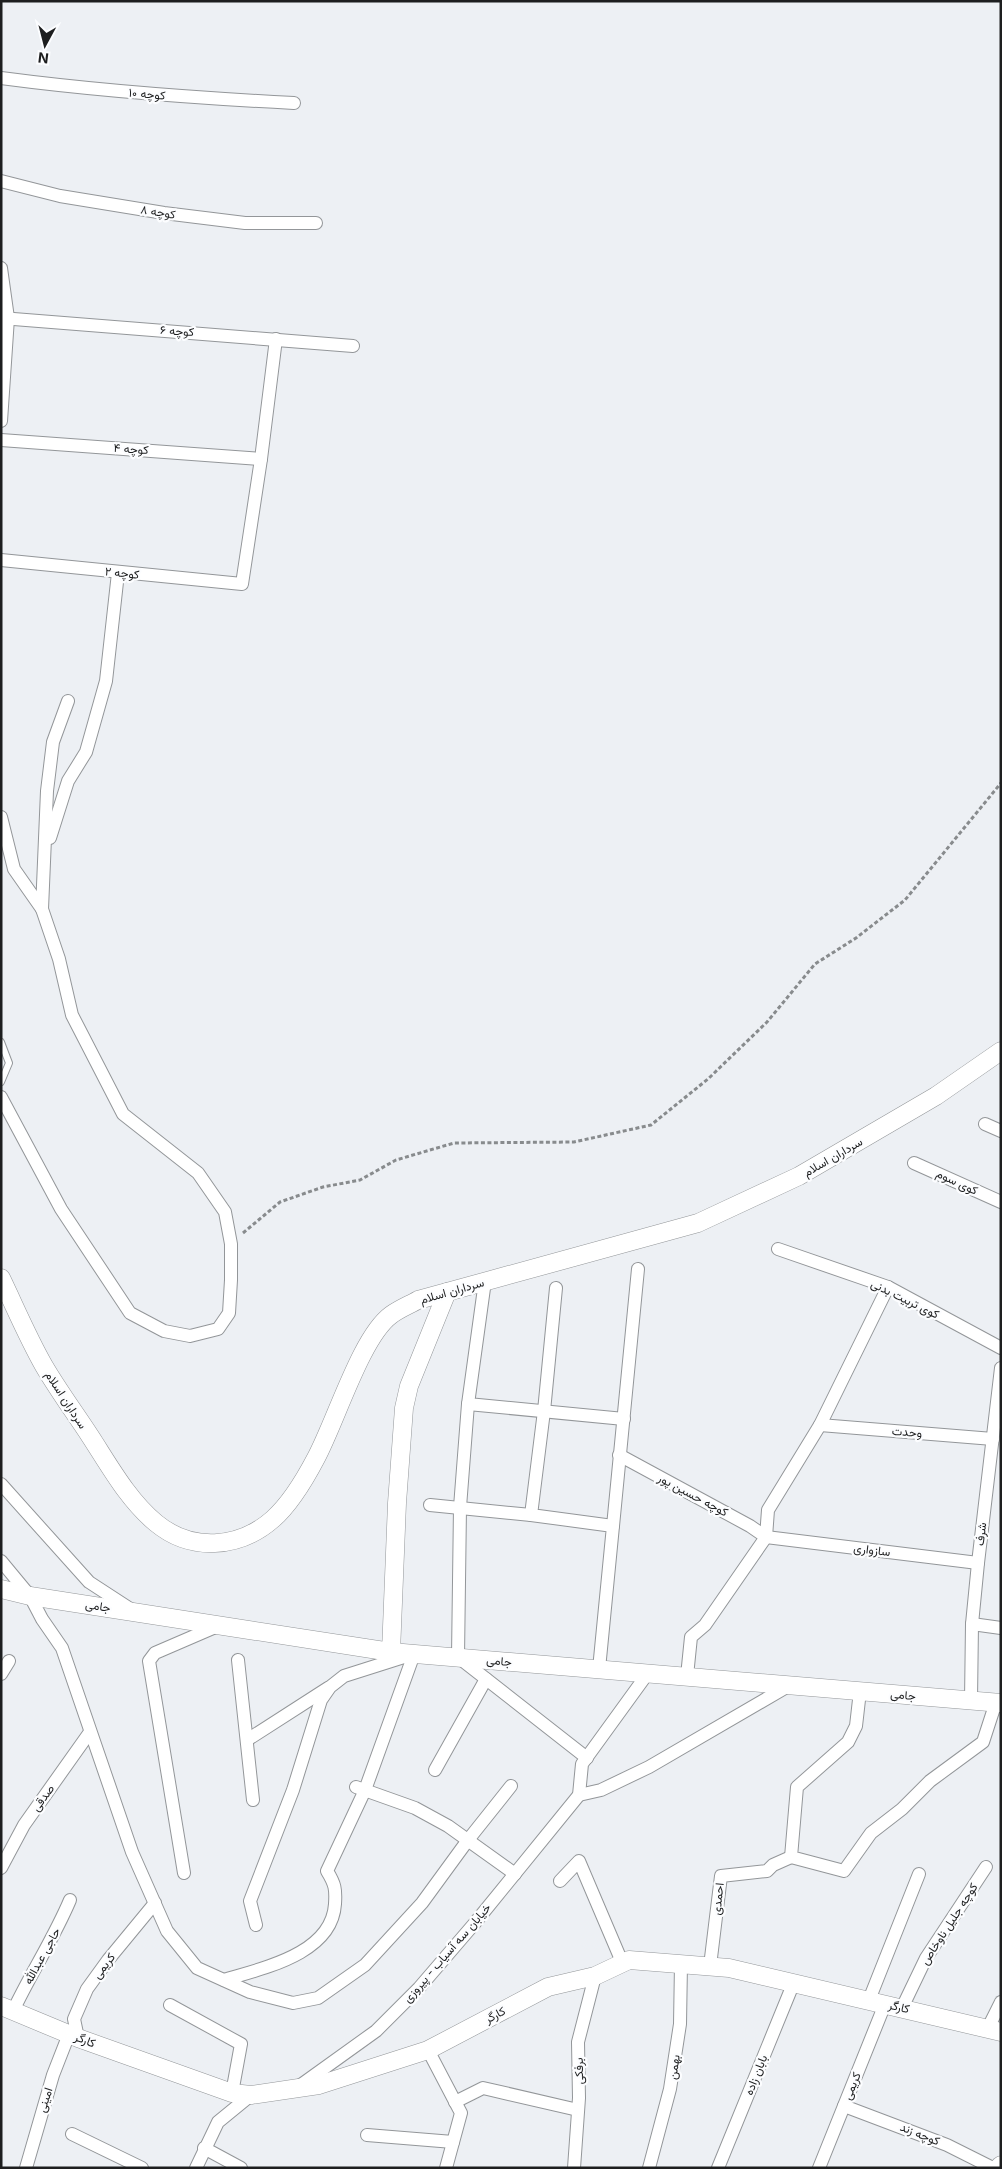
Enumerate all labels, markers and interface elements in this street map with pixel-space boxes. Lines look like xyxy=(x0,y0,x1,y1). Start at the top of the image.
north arrow xyxy=(20,20,70,70)
text: N xyxy=(37,49,50,67)
street label: کوچه ۱۰ xyxy=(128,84,166,104)
street label: کوچه ۸ xyxy=(139,201,177,223)
street label: کوچه ۶ xyxy=(159,322,195,340)
street label: کوچه ۴ xyxy=(113,440,149,458)
street label: کوچه ۲ xyxy=(104,563,140,583)
street label: سرداران اسلام xyxy=(800,1134,866,1180)
street label: کوی سوم xyxy=(933,1165,981,1199)
street label: سرداران اسلام xyxy=(418,1274,486,1308)
street label: کوی تربیت بدنی xyxy=(868,1276,942,1322)
street label: سرداران اسلام xyxy=(41,1368,91,1432)
street label: وحدت xyxy=(891,1423,923,1441)
street label: کوچه حسین پور xyxy=(654,1469,731,1520)
street label: شرف xyxy=(972,1521,990,1547)
street label: سازواری xyxy=(853,1540,891,1560)
street label: جامی xyxy=(84,1596,112,1616)
street label: جامی xyxy=(486,1652,512,1670)
street label: جامی xyxy=(890,1686,916,1704)
street label: صدقی xyxy=(28,1781,58,1815)
street label: کوچه جلیل ناوخاص xyxy=(917,1880,981,1968)
street label: احمدی xyxy=(708,1882,728,1916)
street label: خیابان سه آسیاب - پیروزی xyxy=(399,1900,495,2006)
street label: حاجی عبدالله xyxy=(20,1925,64,1987)
street label: کریمی xyxy=(89,1950,119,1982)
street label: کارگر xyxy=(886,1997,911,2017)
street label: کارگر xyxy=(481,2003,508,2028)
street label: کارگر xyxy=(71,2028,98,2051)
street label: بابان زاده xyxy=(741,2052,771,2098)
street label: بهمن xyxy=(664,2053,684,2081)
street label: برفکی xyxy=(571,2057,587,2085)
street label: کریمی xyxy=(839,2070,865,2102)
street label: امینی xyxy=(33,2085,57,2115)
street label: کوچه زند xyxy=(898,2119,942,2149)

